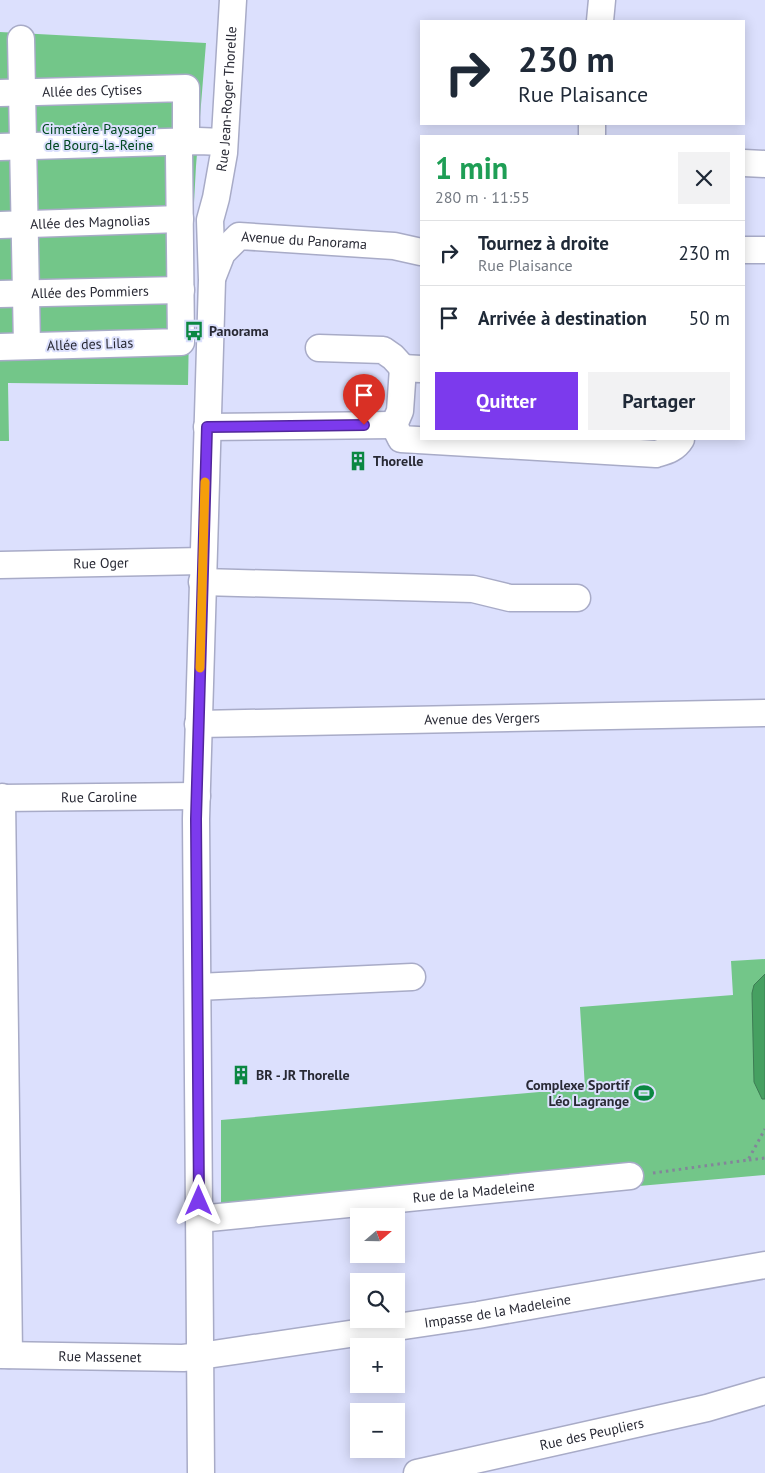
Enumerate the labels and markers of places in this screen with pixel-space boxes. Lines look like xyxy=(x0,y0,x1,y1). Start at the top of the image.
bus stop icon: Panorama xyxy=(183,320,205,342)
place label: Panorama xyxy=(209,322,269,340)
pin xyxy=(343,374,385,425)
building icon: Thorelle xyxy=(347,450,369,472)
place label: Thorelle xyxy=(373,452,423,470)
building icon: BR - JR Thorelle xyxy=(230,1064,252,1086)
place label: BR - JR Thorelle xyxy=(256,1066,350,1084)
place label: Complexe Sportif Léo Lagrange xyxy=(526,1076,631,1110)
sports icon: Complexe Sportif Léo Lagrange xyxy=(633,1082,655,1104)

